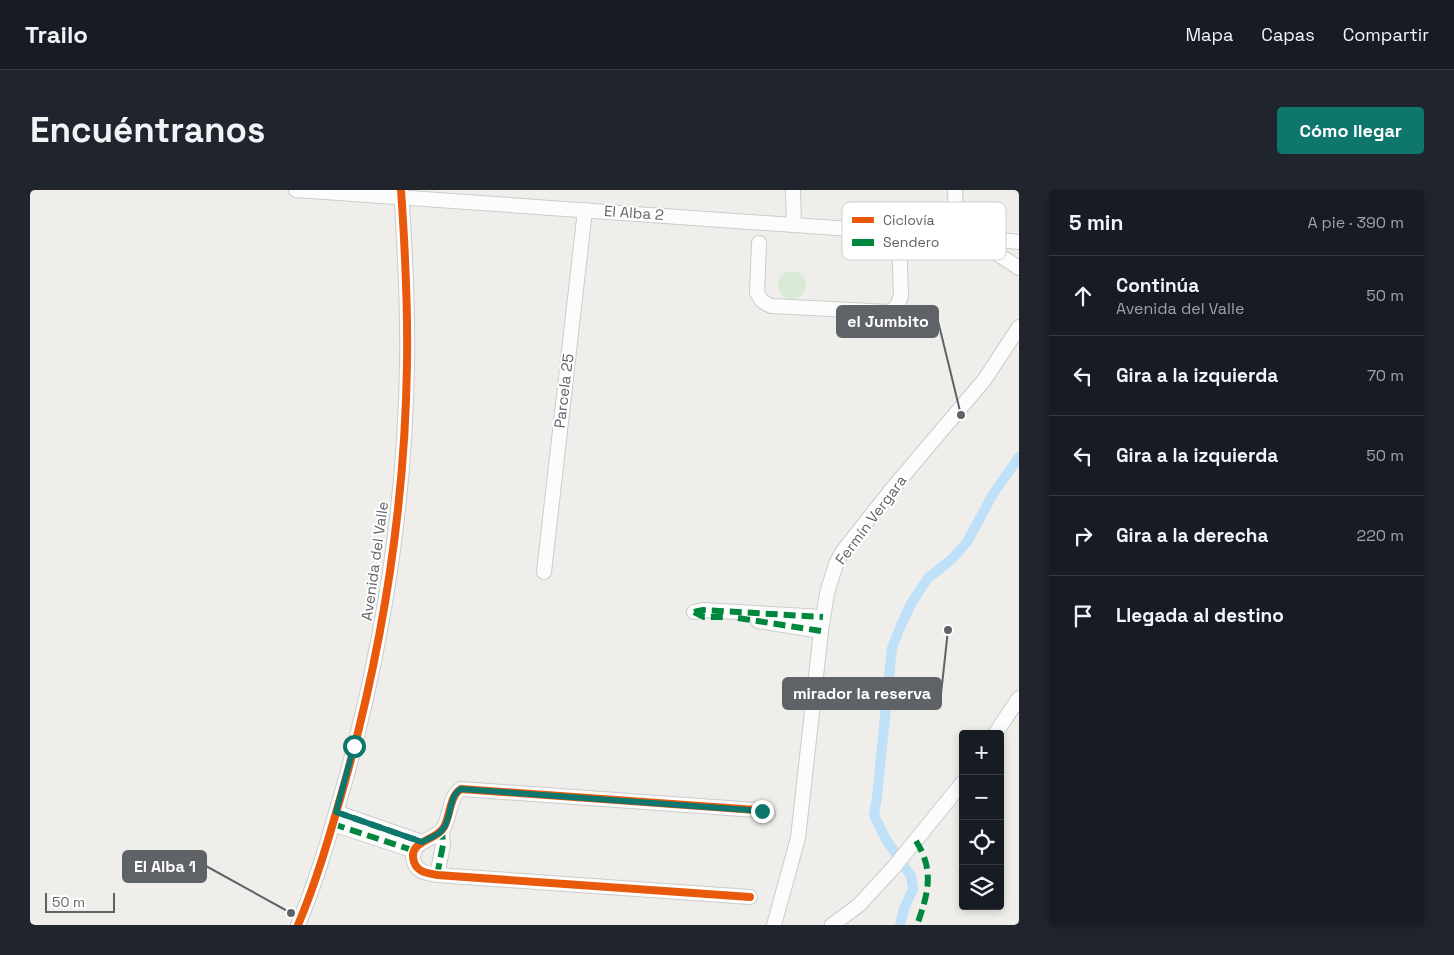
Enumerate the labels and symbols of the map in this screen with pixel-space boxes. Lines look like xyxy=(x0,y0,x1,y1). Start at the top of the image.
street label: El Alba 2 xyxy=(603,201,665,224)
legend xyxy=(842,202,1006,260)
text: Ciclovía xyxy=(883,211,935,229)
text: Sendero xyxy=(883,233,939,251)
callout: el Jumbito xyxy=(837,306,938,337)
text: el Jumbito xyxy=(847,311,929,332)
street label: Parcela 25 xyxy=(550,353,577,429)
street label: Fermín Vergara xyxy=(831,471,911,568)
street label: Avenida del Valle xyxy=(357,500,392,622)
callout: mirador la reserva xyxy=(783,678,941,709)
text: mirador la reserva xyxy=(793,683,931,704)
route start xyxy=(343,735,366,758)
route end xyxy=(751,800,774,823)
callout: El Alba 1 xyxy=(123,851,206,882)
text: El Alba 1 xyxy=(134,856,196,877)
scale bar xyxy=(45,890,115,913)

